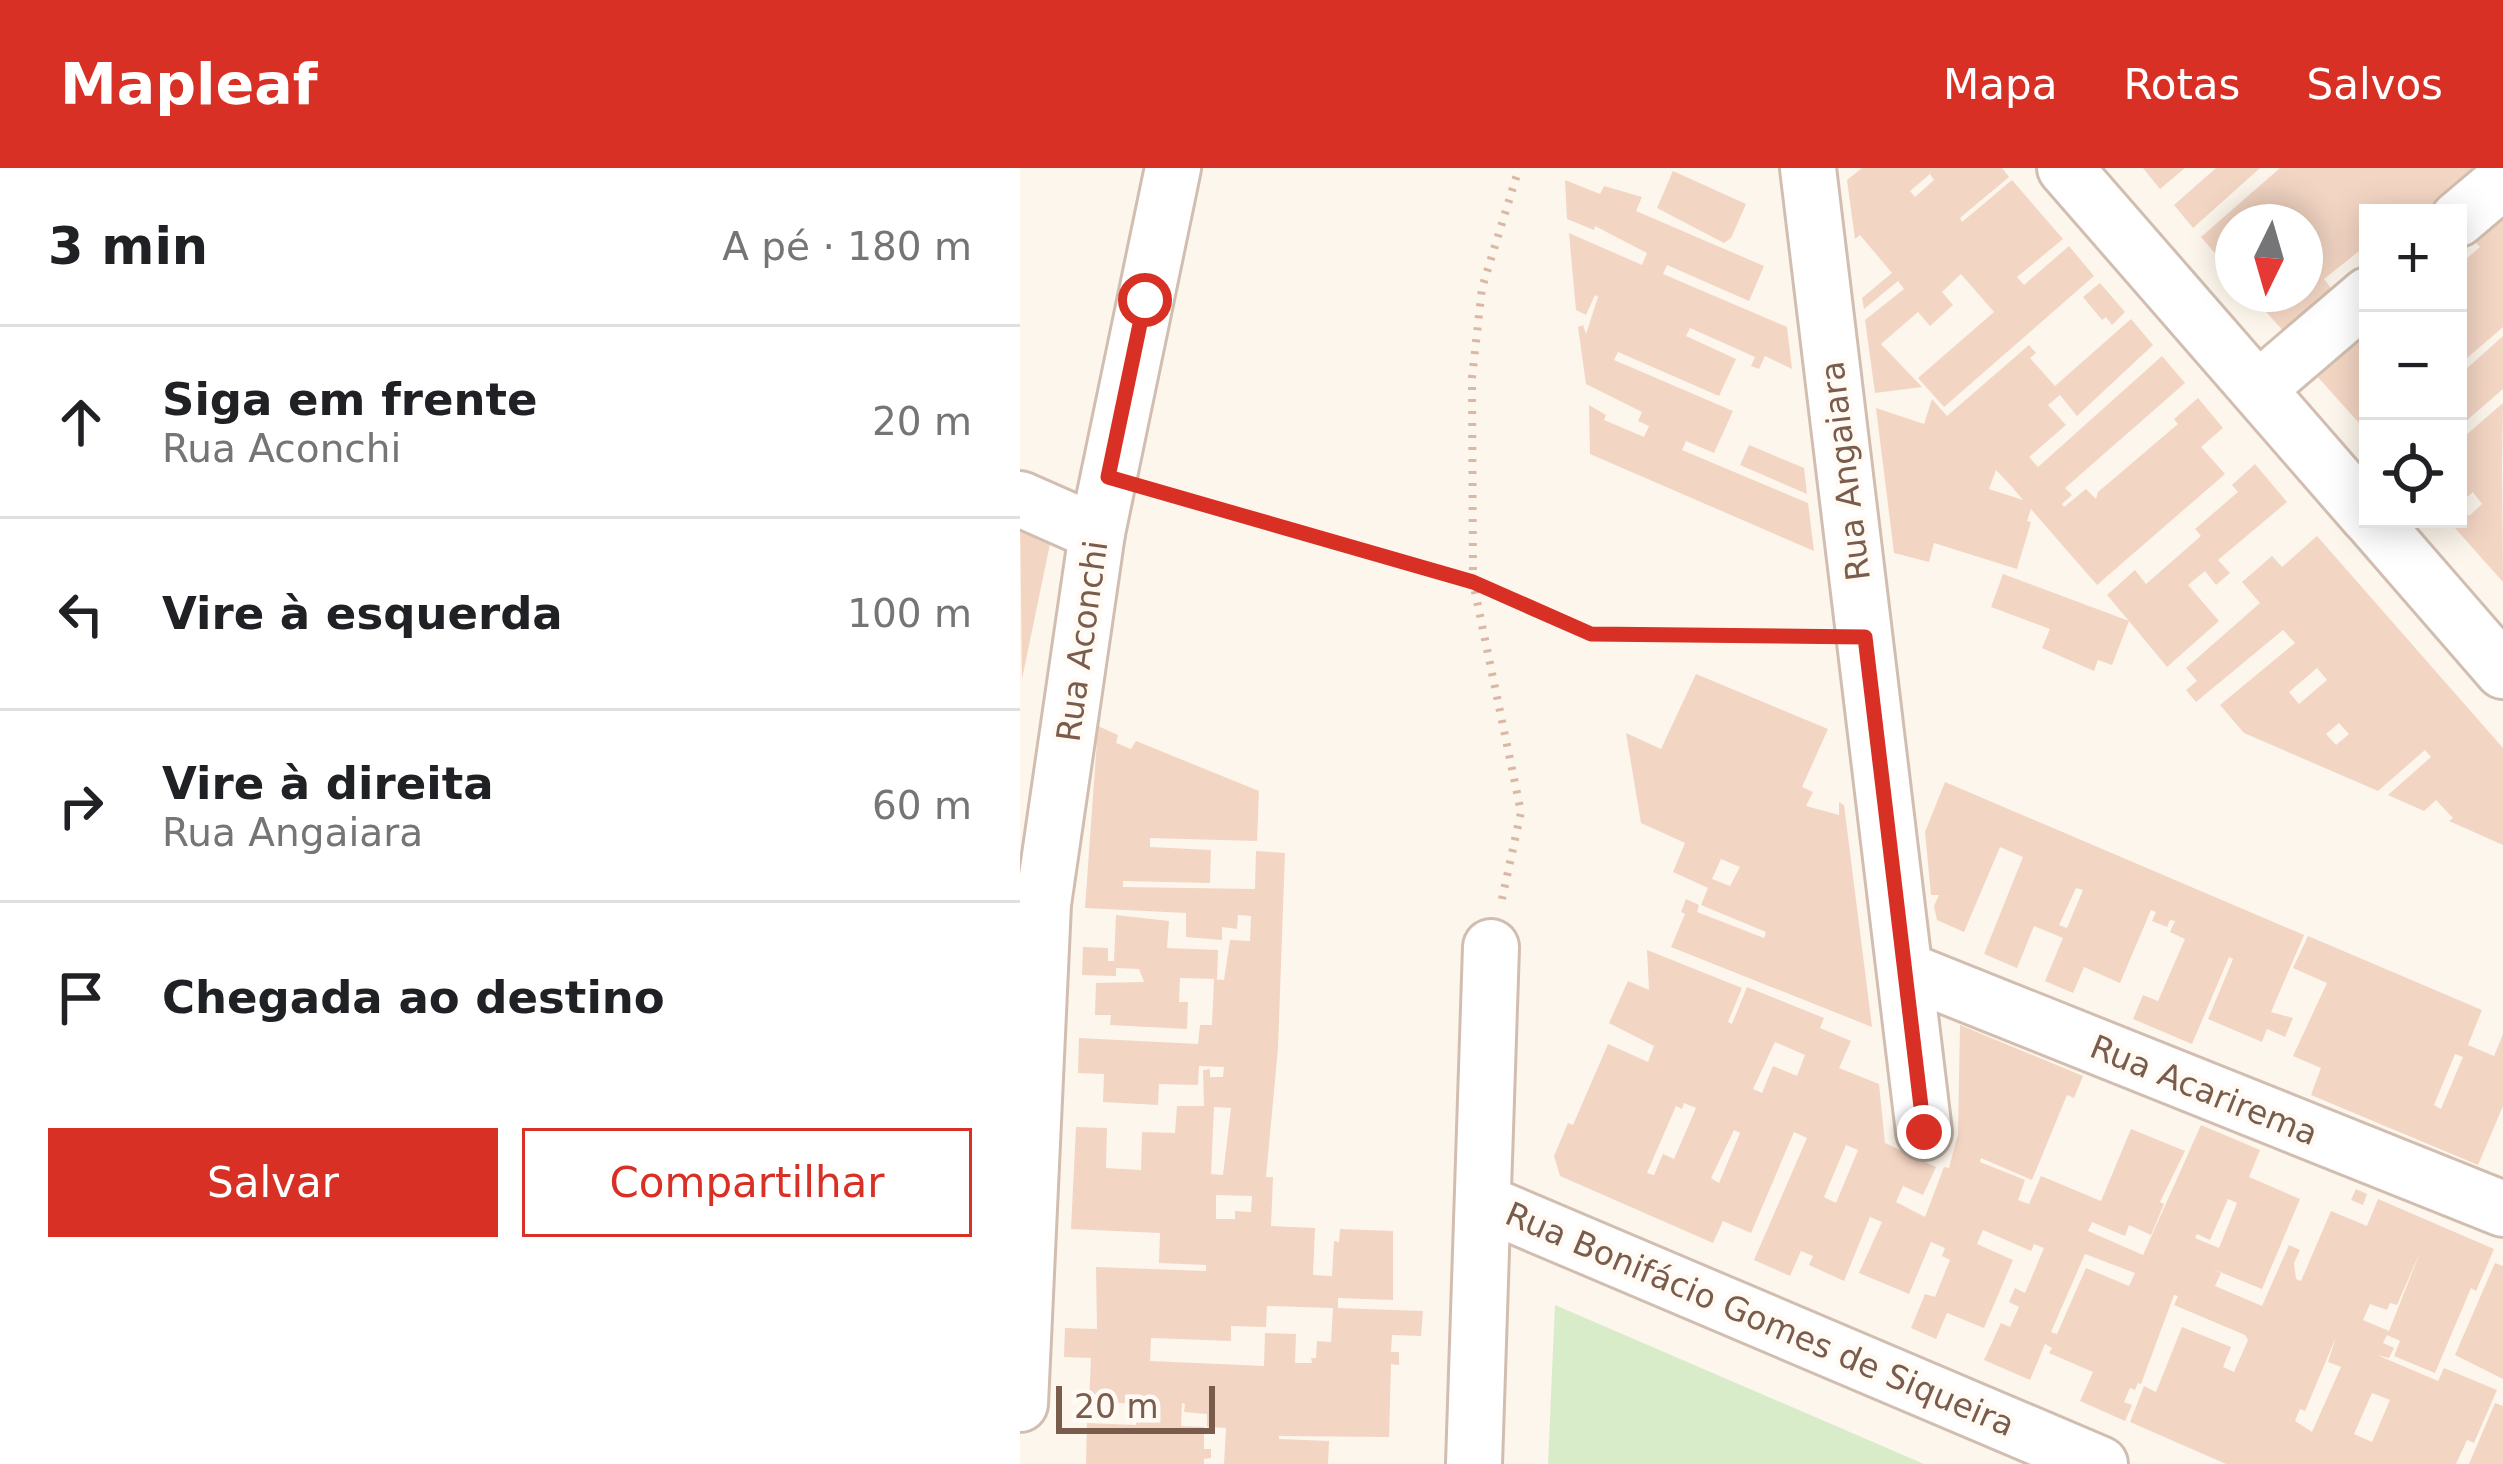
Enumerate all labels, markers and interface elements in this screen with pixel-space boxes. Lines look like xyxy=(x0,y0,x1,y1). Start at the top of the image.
text: Mapleaf xyxy=(60,51,317,117)
text: Mapa xyxy=(1943,60,2057,109)
text: Rotas xyxy=(2123,60,2241,109)
text: Salvos xyxy=(2307,60,2443,109)
north arrow xyxy=(2215,204,2323,312)
map controls xyxy=(2359,204,2467,528)
button: + xyxy=(2359,204,2467,312)
text: 3 min xyxy=(48,217,208,276)
text: A pé · 180 m xyxy=(722,224,972,269)
route start xyxy=(1118,273,1172,327)
button: − xyxy=(2359,312,2467,420)
street label: Rua Angaiara xyxy=(1812,359,1878,583)
text: Siga em frente xyxy=(162,373,538,426)
icon: ahead xyxy=(48,389,114,455)
text: 20 m xyxy=(872,399,972,444)
button: locate xyxy=(2359,420,2467,528)
text: Rua Aconchi xyxy=(162,426,401,471)
street label: Rua Aconchi xyxy=(1049,538,1115,744)
icon: left xyxy=(48,581,114,647)
text: Vire à esquerda xyxy=(162,587,563,640)
text: 100 m xyxy=(847,591,972,636)
text: Vire à direita xyxy=(162,757,494,810)
icon: right xyxy=(48,773,114,839)
text: 60 m xyxy=(872,783,972,828)
text: Rua Angaiara xyxy=(162,810,423,855)
icon: arrive xyxy=(48,965,114,1031)
text: Chegada ao destino xyxy=(162,971,665,1024)
street label: Rua Acarirema xyxy=(2085,1027,2323,1153)
route end xyxy=(1897,1105,1951,1159)
button: Salvar xyxy=(48,1128,498,1237)
button: Compartilhar xyxy=(522,1128,972,1237)
street label: Rua Bonifácio Gomes de Siqueira xyxy=(1500,1194,2020,1444)
scale bar xyxy=(1056,1380,1215,1433)
text: 20 m xyxy=(1074,1387,1159,1426)

